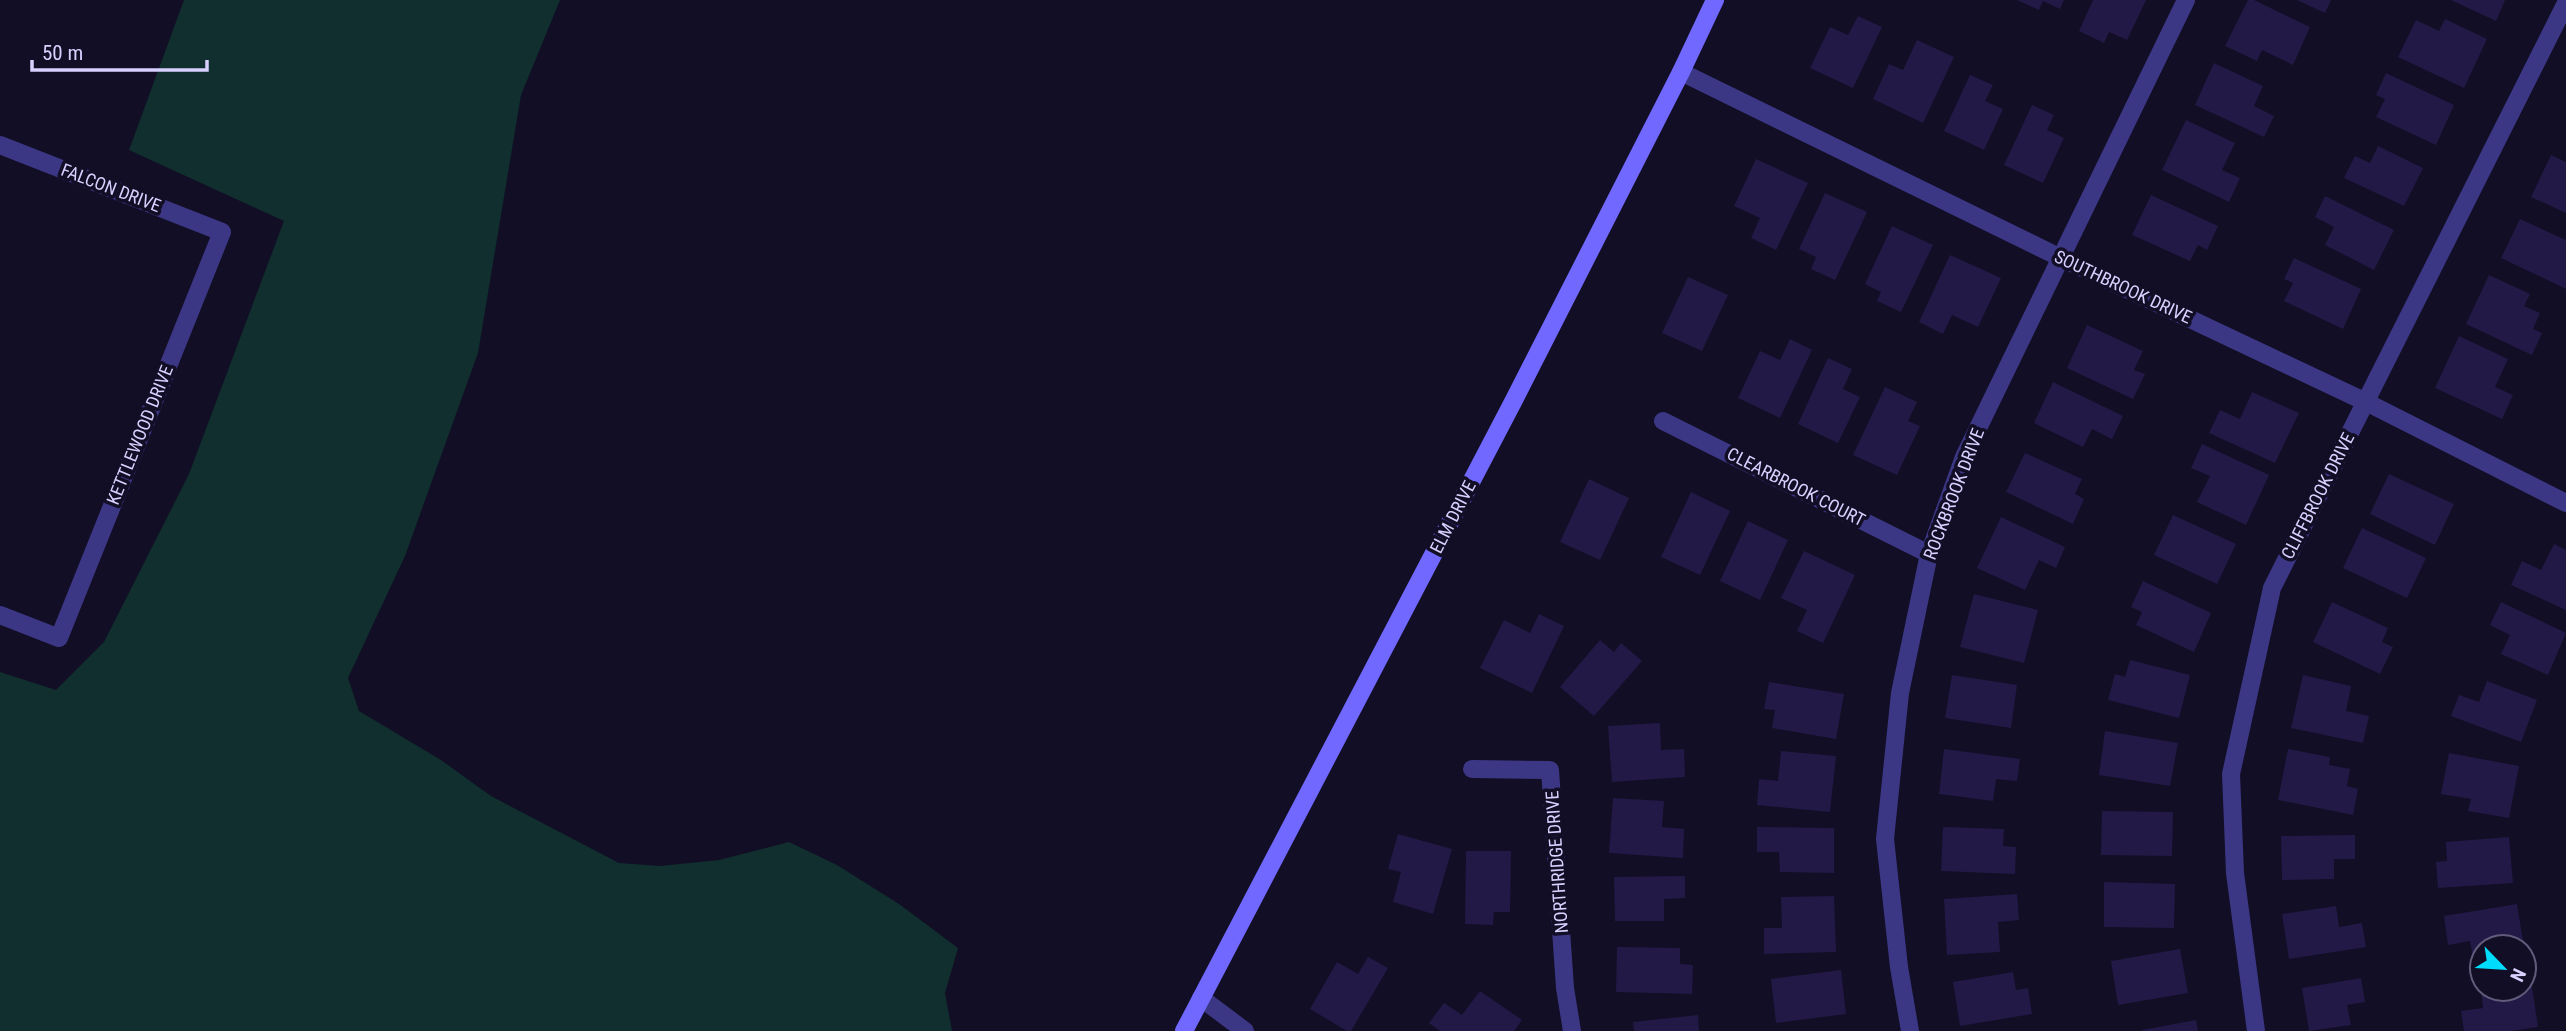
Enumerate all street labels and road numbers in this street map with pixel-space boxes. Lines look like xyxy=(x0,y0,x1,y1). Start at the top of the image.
street label: FALCON DRIVE xyxy=(58,159,164,216)
street label: SOUTHBROOK DRIVE xyxy=(2051,246,2195,328)
street label: KETTLEWOOD DRIVE xyxy=(102,362,177,508)
street label: ROCKBROOK DRIVE xyxy=(1919,425,1988,562)
street label: CLIFFBROOK DRIVE xyxy=(2277,429,2358,562)
street label: CLEARBROOK COURT xyxy=(1724,443,1869,530)
street label: ELM DRIVE xyxy=(1425,477,1480,557)
street label: NORTHRIDGE DRIVE xyxy=(1541,790,1572,934)

